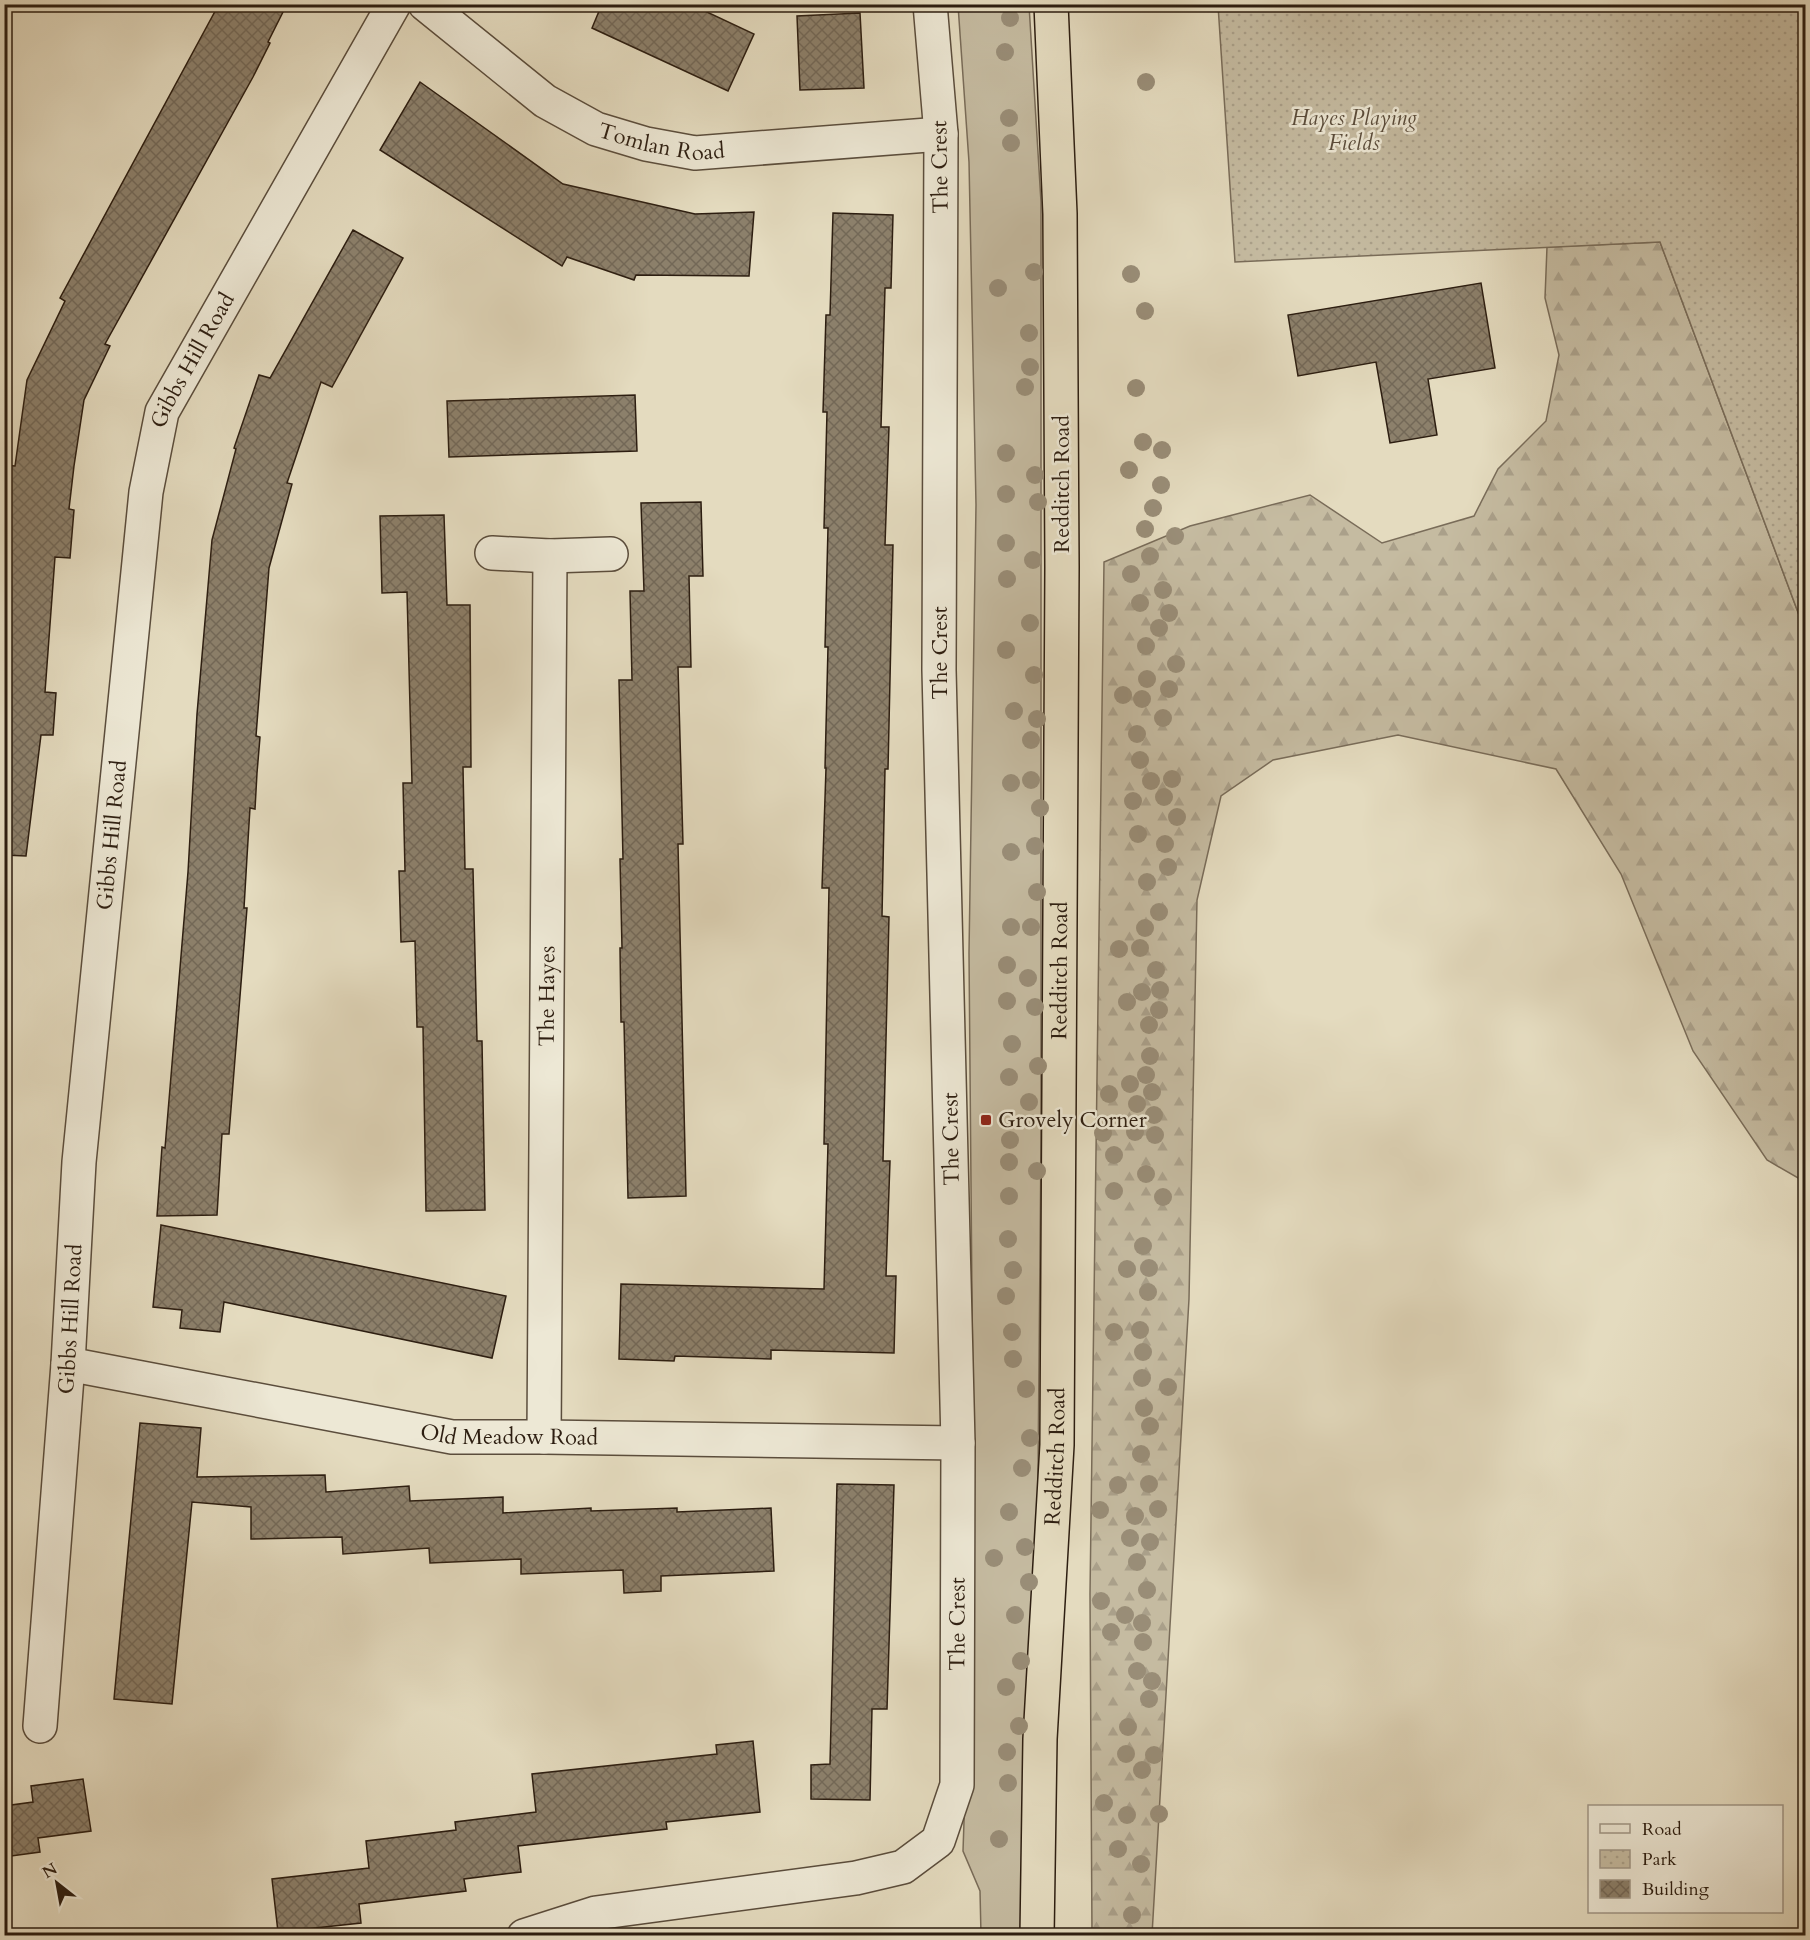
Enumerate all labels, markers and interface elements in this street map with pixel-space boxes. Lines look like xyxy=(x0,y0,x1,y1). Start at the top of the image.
park label: Hayes Playing Fields xyxy=(1291,103,1417,158)
street label: Tomlan Road xyxy=(595,116,726,168)
street label: The Crest xyxy=(924,120,956,214)
street label: Gibbs Hill Road xyxy=(144,287,242,430)
street label: Redditch Road xyxy=(1047,415,1077,553)
street label: The Crest xyxy=(925,606,955,700)
street label: Gibbs Hill Road xyxy=(89,758,134,911)
street label: Redditch Road xyxy=(1044,901,1075,1040)
street label: The Hayes xyxy=(532,945,562,1047)
street label: The Crest xyxy=(935,1092,967,1186)
place label: Grovely Corner xyxy=(998,1105,1148,1135)
marker: Grovely Corner xyxy=(979,1113,993,1127)
street label: Gibbs Hill Road xyxy=(51,1243,90,1395)
street label: Redditch Road xyxy=(1037,1387,1072,1526)
street label: Old Meadow Road xyxy=(418,1416,599,1453)
street label: The Crest xyxy=(942,1577,973,1671)
legend xyxy=(1588,1805,1783,1913)
text: Road xyxy=(1642,1817,1682,1842)
text: Park xyxy=(1642,1847,1677,1872)
north arrow xyxy=(27,1853,87,1913)
text: N xyxy=(38,1858,62,1884)
text: Building xyxy=(1642,1877,1710,1902)

